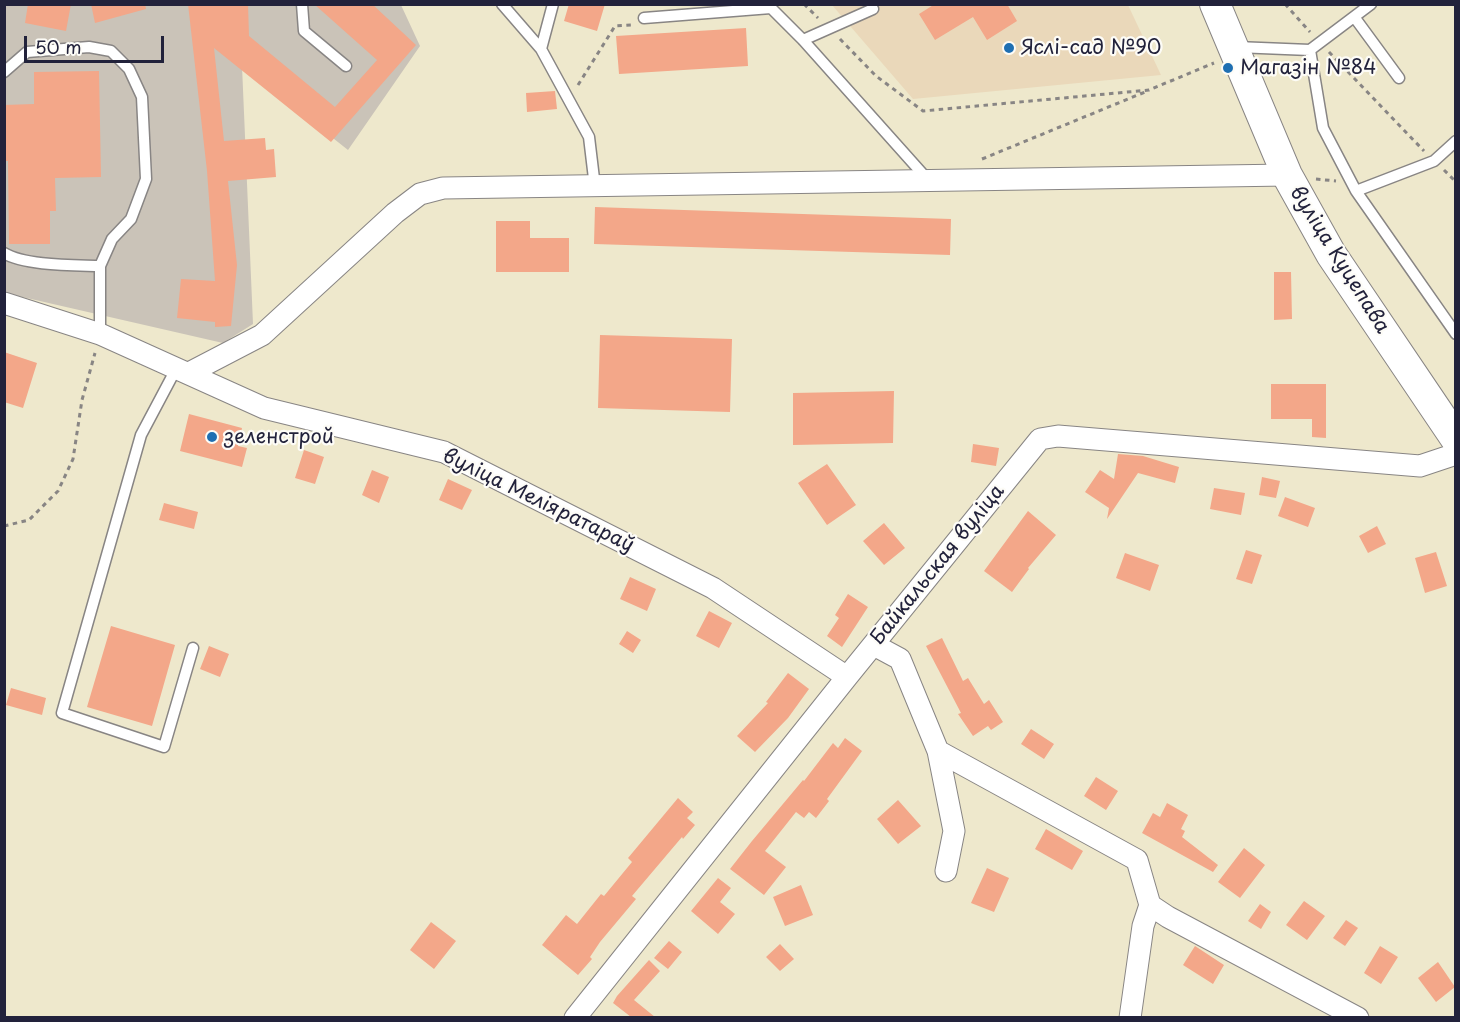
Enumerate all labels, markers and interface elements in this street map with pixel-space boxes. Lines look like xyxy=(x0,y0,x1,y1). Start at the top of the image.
scale bar xyxy=(27,24,166,62)
text: 50 m xyxy=(35,33,82,60)
place label: Яслі-сад №90 xyxy=(1021,36,1161,60)
marker: Яслі-сад №90 xyxy=(1002,41,1016,55)
place label: Магазін №84 xyxy=(1240,56,1376,80)
marker: Магазін №84 xyxy=(1221,61,1235,75)
street label: вуліца Куцепава xyxy=(1284,182,1394,338)
place label: зеленстрой xyxy=(224,425,334,449)
marker: зеленстрой xyxy=(205,430,219,444)
street label: вуліца Меліяратараў xyxy=(438,444,638,558)
street label: Байкальская вуліца xyxy=(866,480,1010,650)

